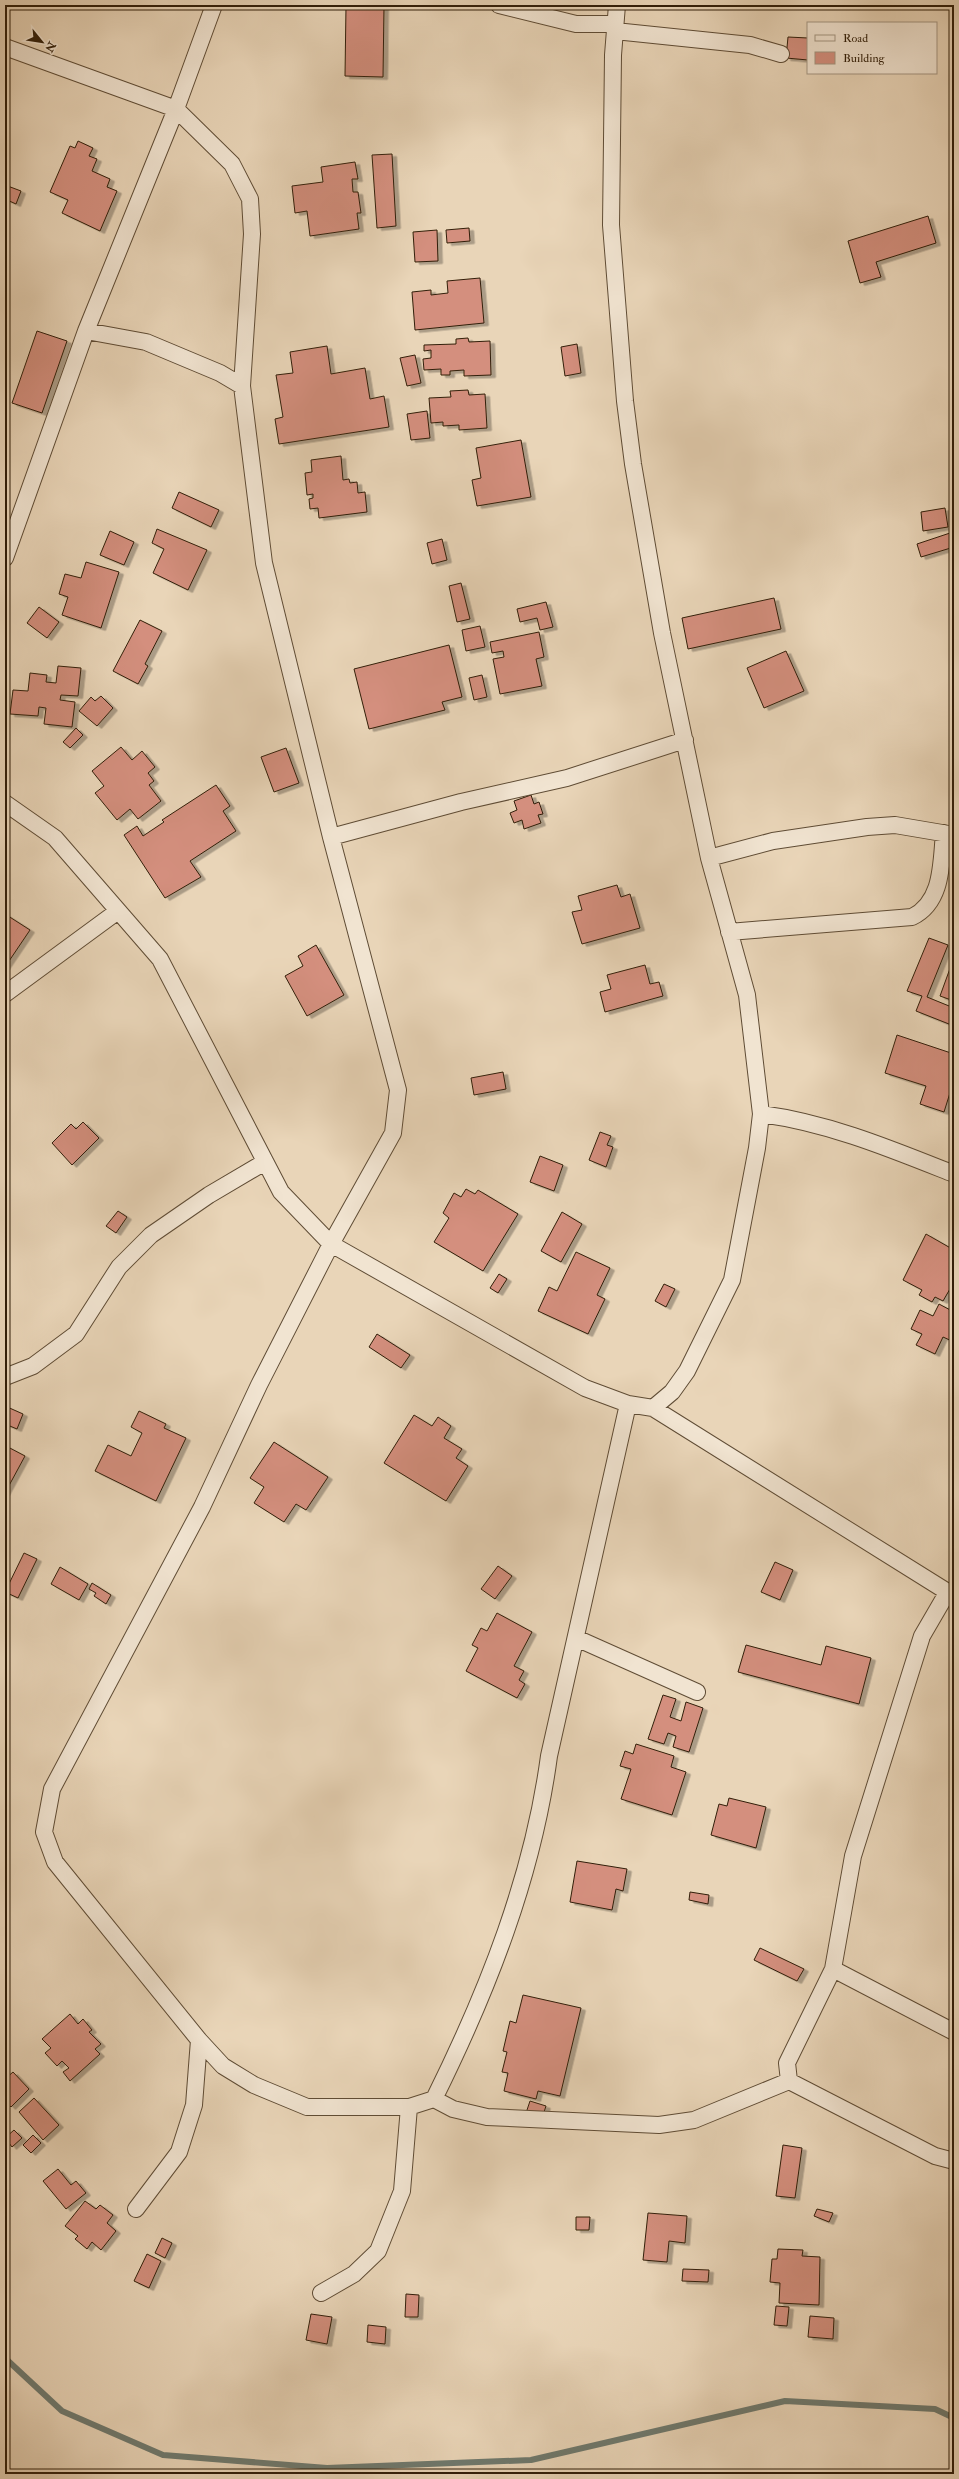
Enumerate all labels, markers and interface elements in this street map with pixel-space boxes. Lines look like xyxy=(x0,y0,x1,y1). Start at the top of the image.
north arrow xyxy=(22,22,62,62)
legend xyxy=(807,22,937,74)
text: Road xyxy=(843,31,868,46)
text: N xyxy=(42,38,59,55)
text: Building xyxy=(843,51,886,66)

